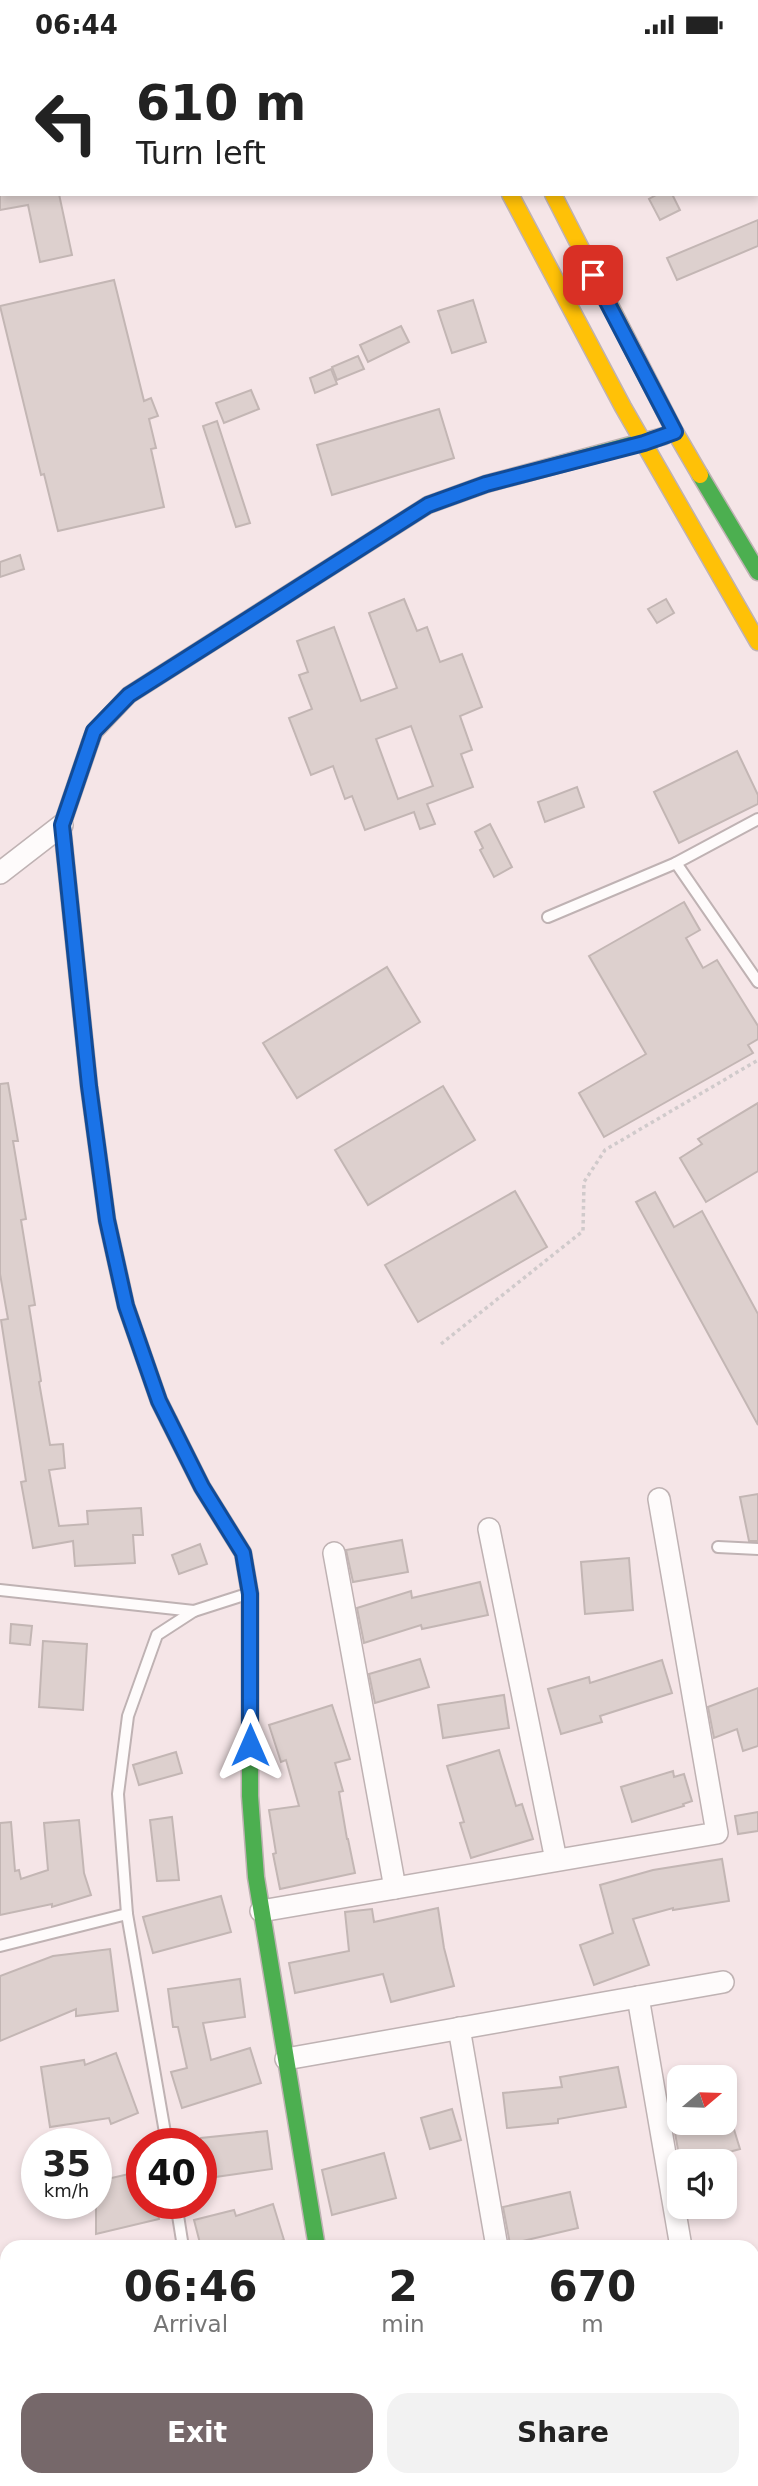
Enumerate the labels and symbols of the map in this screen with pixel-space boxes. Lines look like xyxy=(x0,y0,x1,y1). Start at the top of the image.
pin xyxy=(563,245,623,305)
position arrow xyxy=(213,1708,287,1782)
north arrow xyxy=(667,2065,737,2135)
speed limit sign: 40 xyxy=(126,2128,217,2219)

